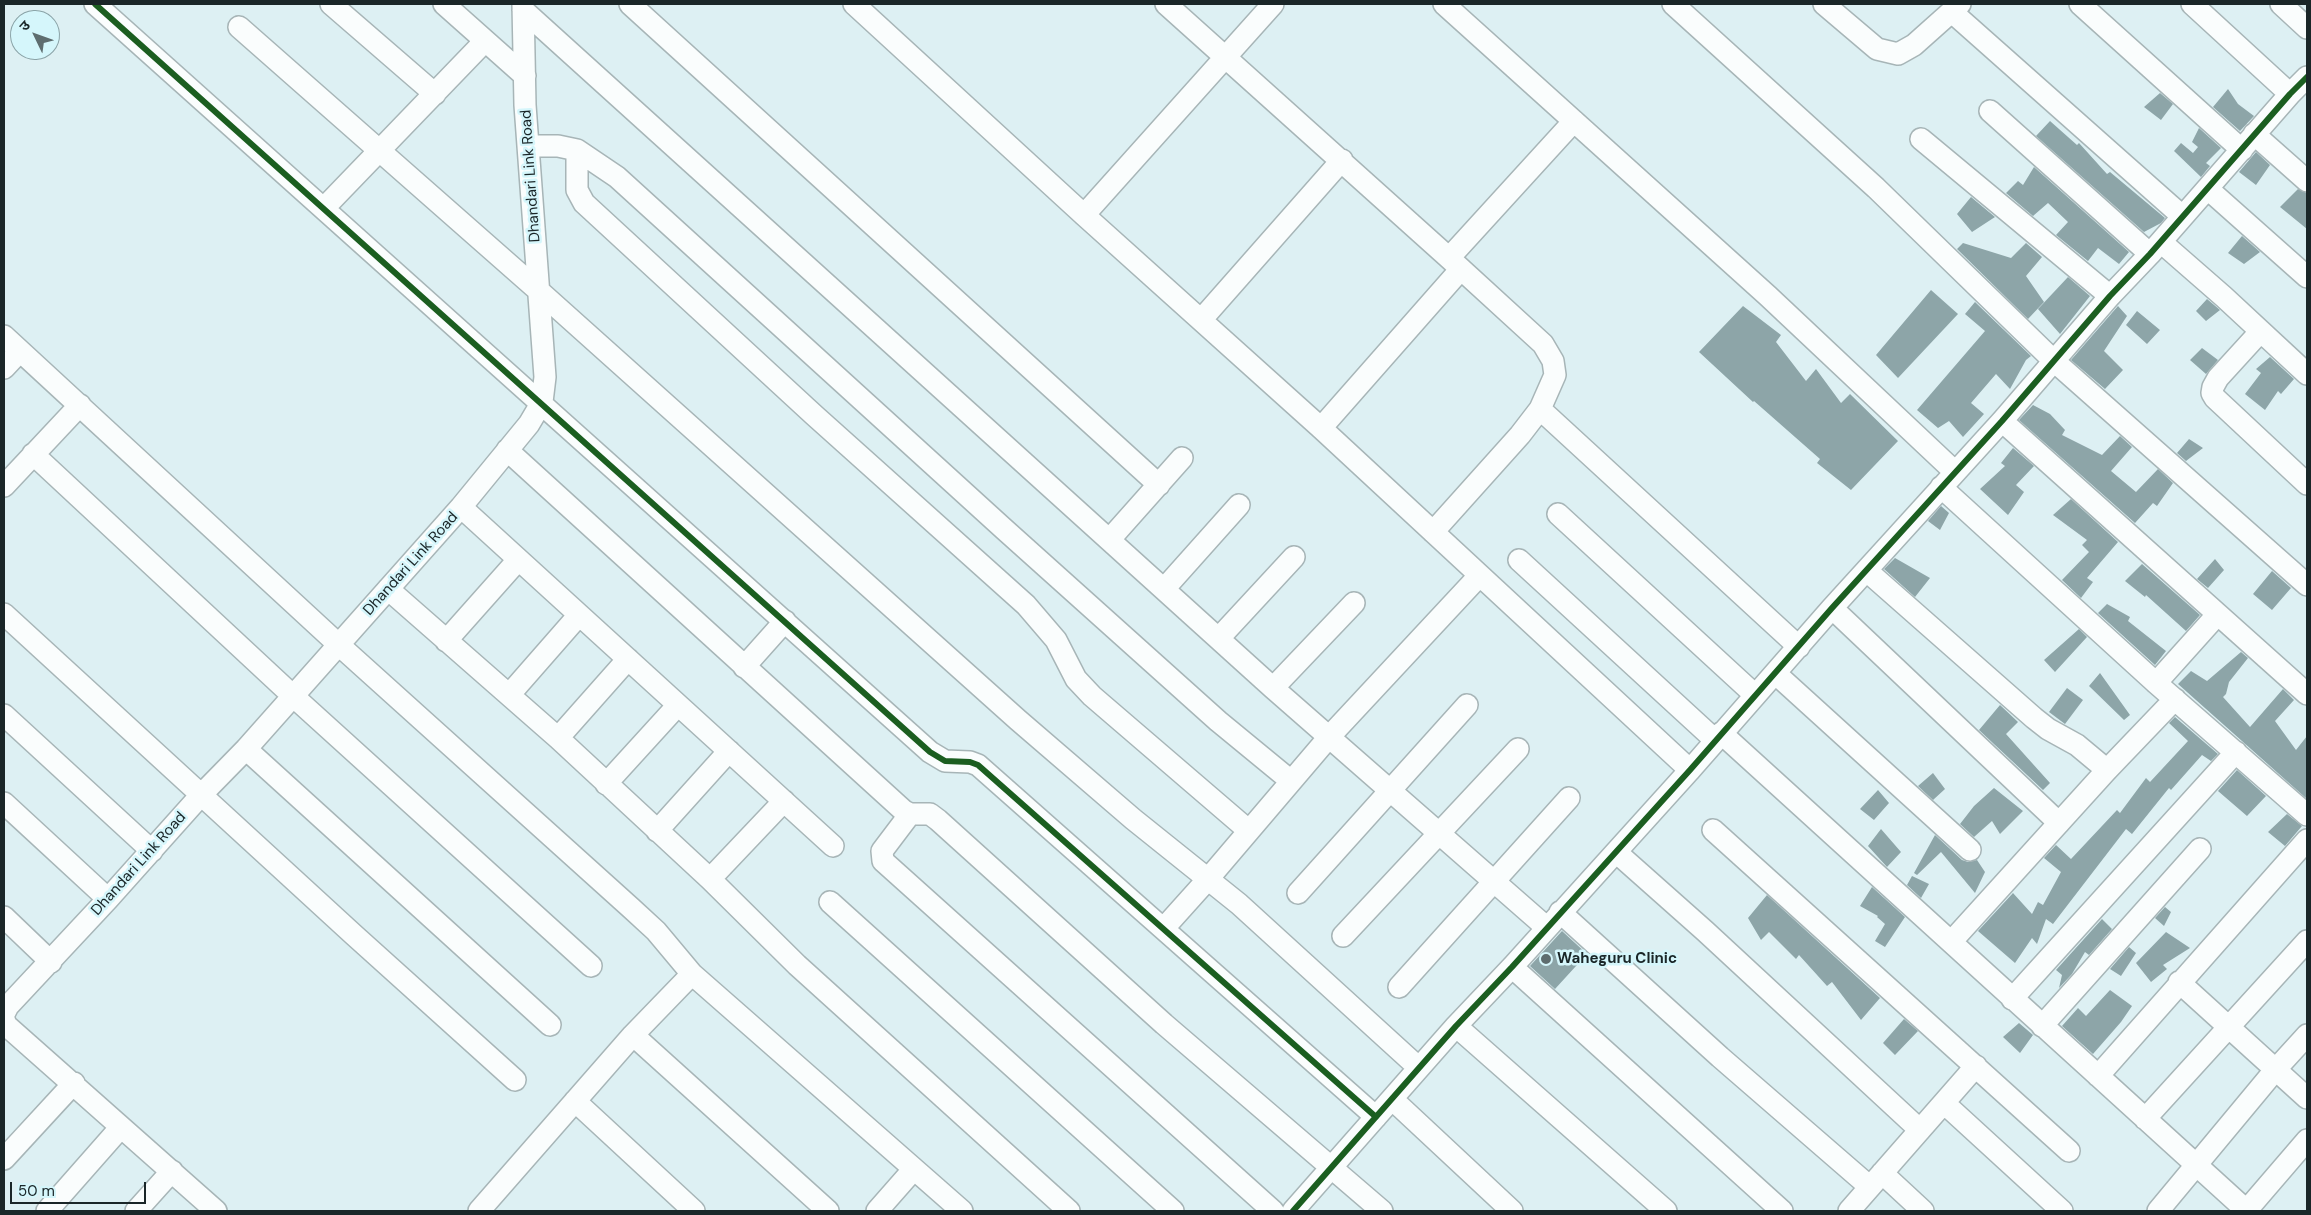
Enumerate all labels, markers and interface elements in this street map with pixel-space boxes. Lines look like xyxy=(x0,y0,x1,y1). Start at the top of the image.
north arrow xyxy=(10,10,60,60)
text: उ xyxy=(15,17,34,35)
street label: Dhandari Link Road xyxy=(517,109,545,243)
street label: Dhandari Link Road xyxy=(360,509,462,619)
street label: Dhandari Link Road xyxy=(88,809,190,919)
place label: Waheguru Clinic xyxy=(1557,950,1677,968)
marker: Waheguru Clinic xyxy=(1539,952,1553,966)
scale bar xyxy=(12,1172,149,1204)
text: 50 m xyxy=(18,1181,55,1201)

